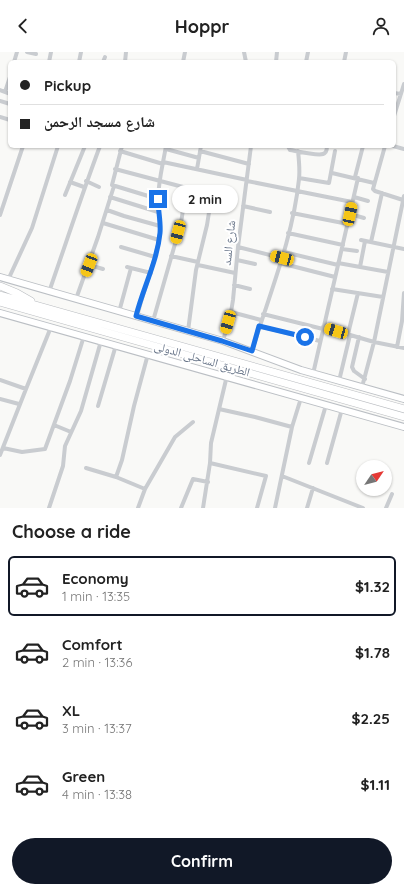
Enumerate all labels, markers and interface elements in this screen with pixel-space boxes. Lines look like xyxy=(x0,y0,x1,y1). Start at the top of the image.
icon: back xyxy=(12,15,34,37)
text: Hoppr xyxy=(175,15,229,38)
icon: person xyxy=(370,15,392,37)
text: Pickup xyxy=(44,76,91,95)
text: شارع مسجد الرحمن xyxy=(44,112,155,131)
callout: 2 min xyxy=(172,185,238,213)
route end xyxy=(149,190,167,208)
text: 2 min xyxy=(188,191,222,207)
car xyxy=(342,201,358,227)
car xyxy=(169,219,187,245)
street label: شارع السد xyxy=(219,220,239,266)
car xyxy=(269,249,295,267)
car xyxy=(79,252,99,278)
car xyxy=(219,309,237,335)
car xyxy=(323,322,349,340)
route start xyxy=(296,328,314,346)
street label: الطريق الساحلى الدولى xyxy=(152,338,252,380)
north arrow xyxy=(356,460,392,496)
map controls xyxy=(356,460,392,496)
text: Choose a ride xyxy=(12,520,131,543)
icon: car xyxy=(14,568,50,604)
text: Economy xyxy=(62,569,129,588)
text: $1.32 xyxy=(355,577,390,596)
text: 1 min · 13:35 xyxy=(62,588,130,604)
icon: car xyxy=(14,634,50,670)
text: Comfort xyxy=(62,635,123,654)
text: $1.78 xyxy=(355,643,390,662)
text: 2 min · 13:36 xyxy=(62,654,132,670)
icon: car xyxy=(14,700,50,736)
text: XL xyxy=(62,701,80,720)
text: $2.25 xyxy=(352,709,390,728)
text: 3 min · 13:37 xyxy=(62,720,132,736)
icon: car xyxy=(14,766,50,802)
text: Green xyxy=(62,767,105,786)
text: $1.11 xyxy=(361,775,390,794)
text: 4 min · 13:38 xyxy=(62,786,132,802)
button: Confirm xyxy=(12,838,392,884)

